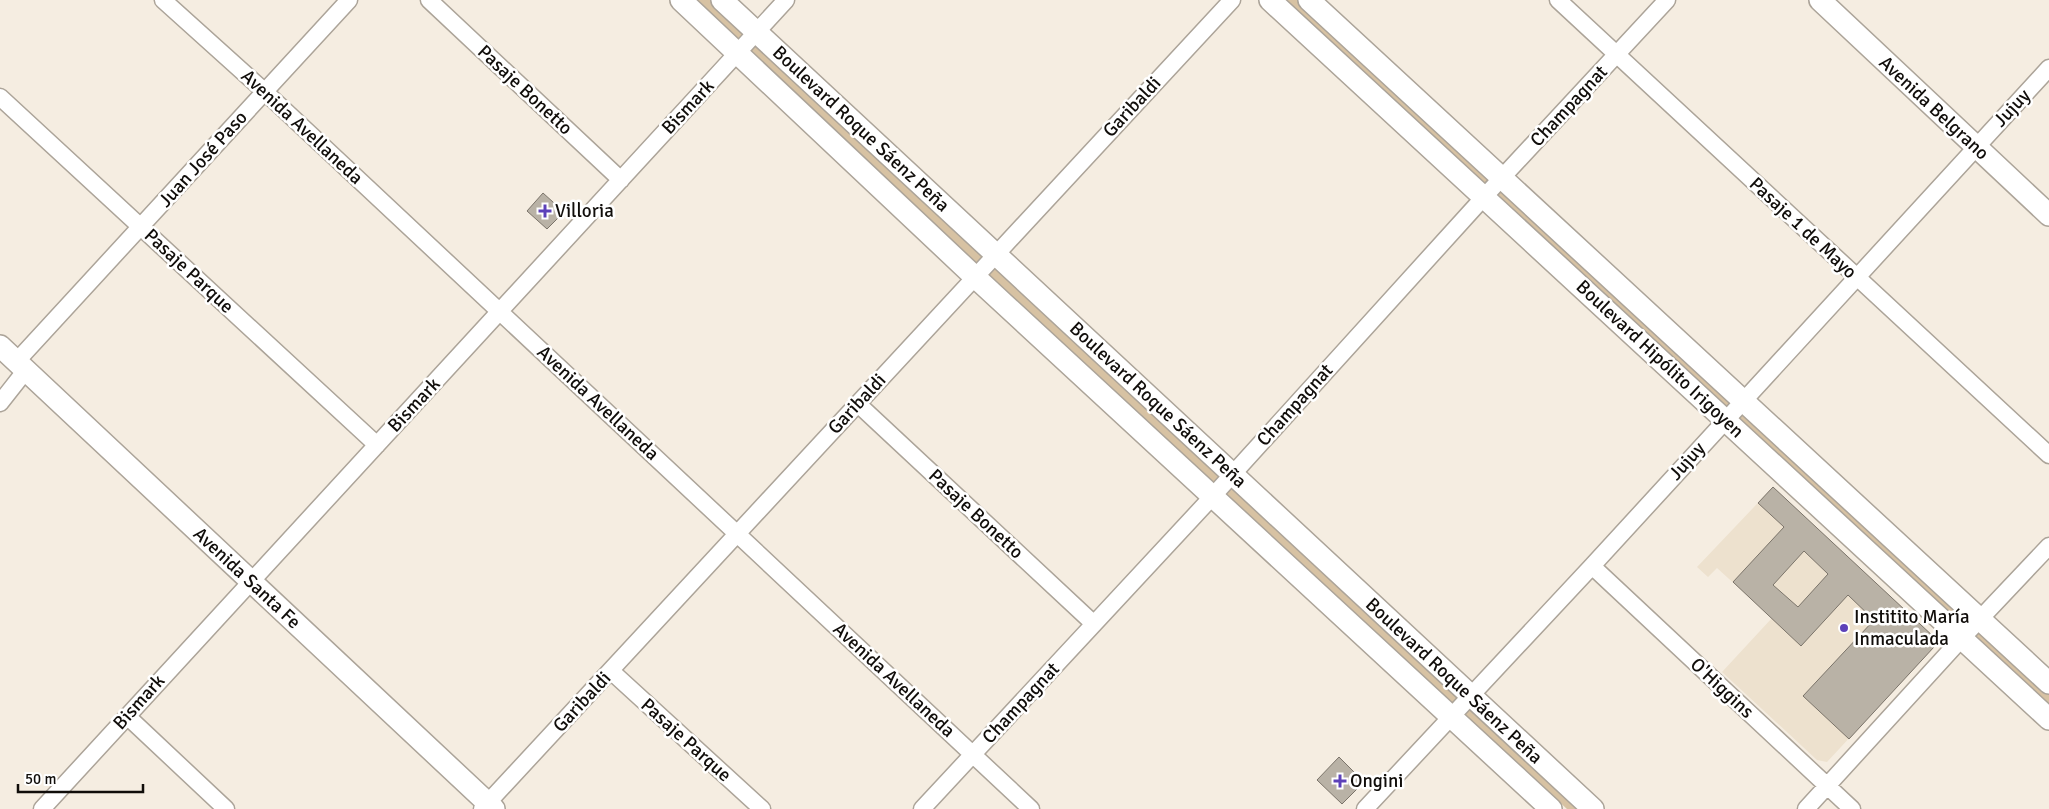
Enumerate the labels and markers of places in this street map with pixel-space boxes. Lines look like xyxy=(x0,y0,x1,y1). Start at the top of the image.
place label: Villoria xyxy=(555,199,614,223)
marker: Villoria xyxy=(539,205,551,217)
place label: Institito María Inmaculada xyxy=(1854,605,1970,651)
marker: Institito María Inmaculada xyxy=(1838,622,1850,634)
place label: Ongini xyxy=(1350,769,1404,793)
marker: Ongini xyxy=(1334,775,1346,787)

